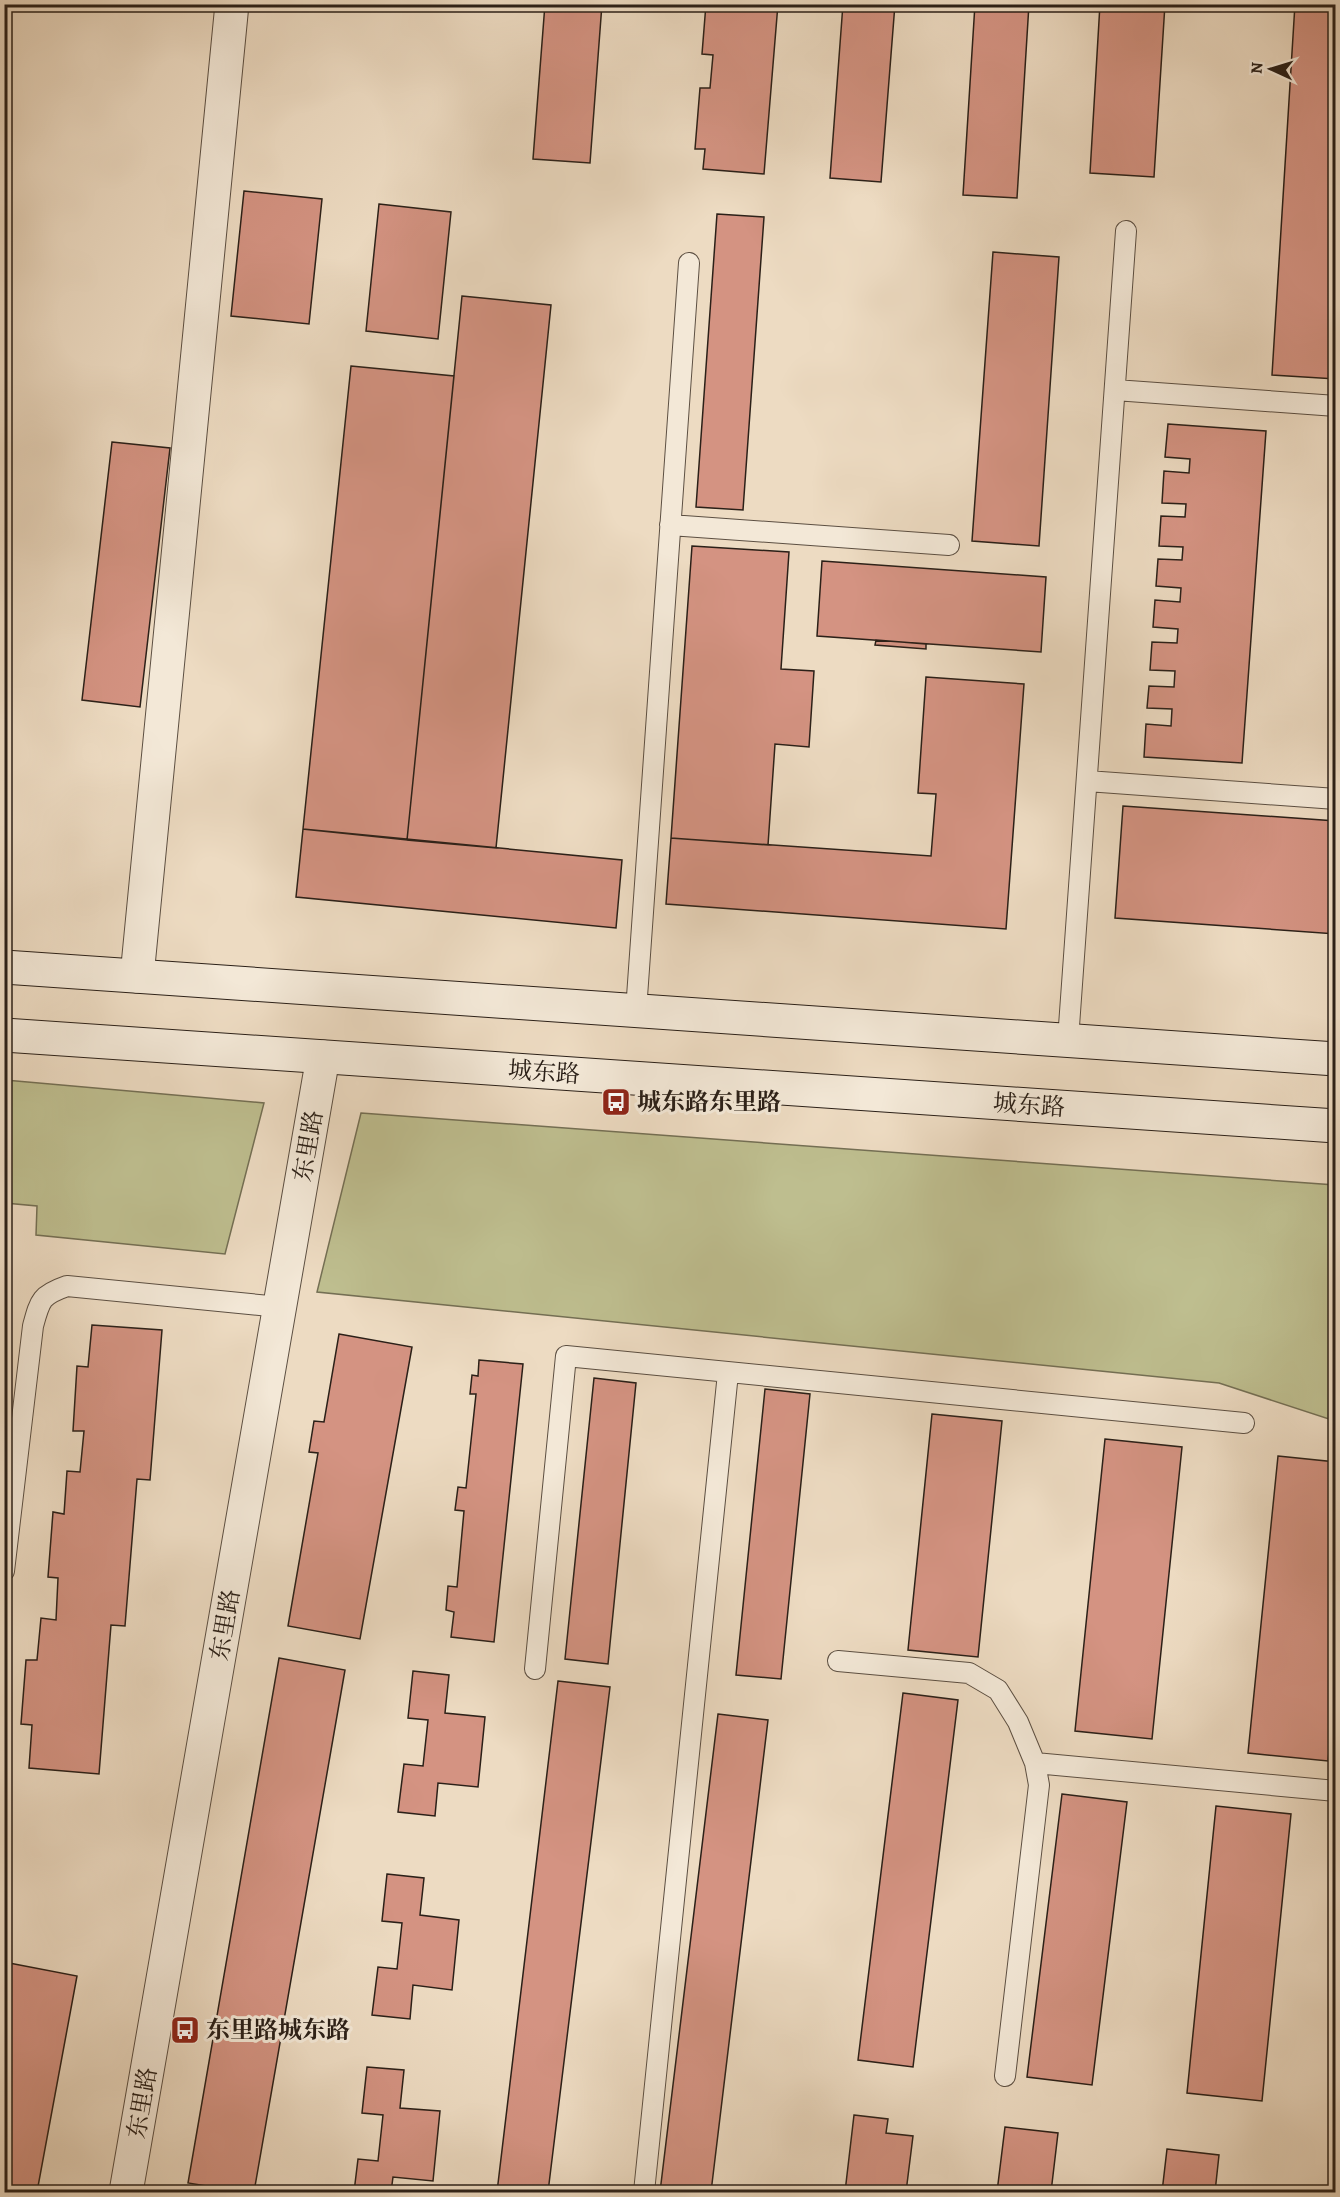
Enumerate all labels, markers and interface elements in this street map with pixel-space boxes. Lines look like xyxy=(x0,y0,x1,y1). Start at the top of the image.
north arrow xyxy=(1241,39,1301,99)
text: N xyxy=(1246,61,1268,75)
street label: 城东路 xyxy=(507,1054,581,1090)
bus stop icon: 城东路东里路 xyxy=(600,1086,632,1118)
place label: 城东路东里路 xyxy=(637,1086,781,1118)
street label: 城东路 xyxy=(992,1087,1066,1123)
street label: 东里路 xyxy=(286,1108,330,1184)
street label: 东里路 xyxy=(203,1587,247,1663)
bus stop icon: 东里路城东路 xyxy=(169,2014,201,2046)
place label: 东里路城东路 xyxy=(206,2014,350,2046)
street label: 东里路 xyxy=(120,2065,164,2141)

